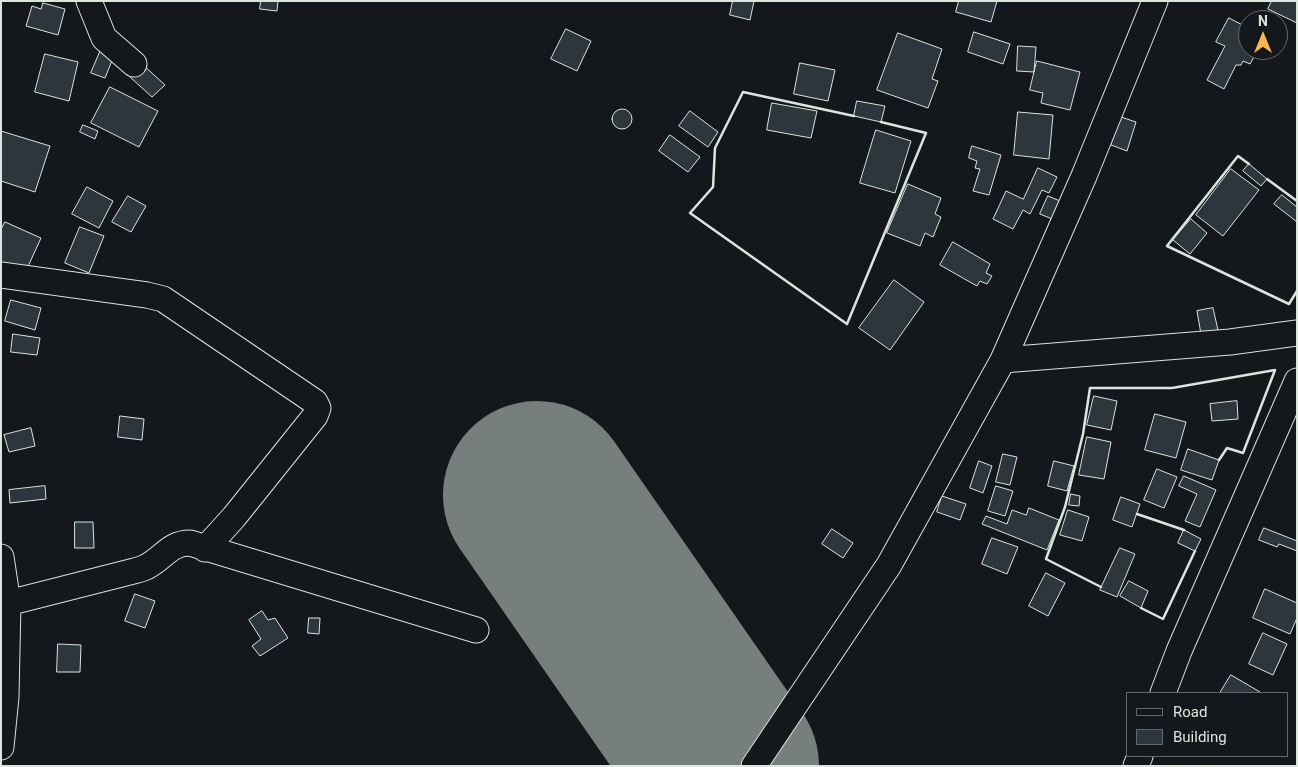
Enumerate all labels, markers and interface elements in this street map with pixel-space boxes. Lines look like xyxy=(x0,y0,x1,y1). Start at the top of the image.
north arrow xyxy=(1238,10,1288,60)
text: N xyxy=(1258,13,1268,29)
legend xyxy=(1126,692,1288,757)
text: Road xyxy=(1173,703,1207,721)
text: Building xyxy=(1173,728,1227,746)

